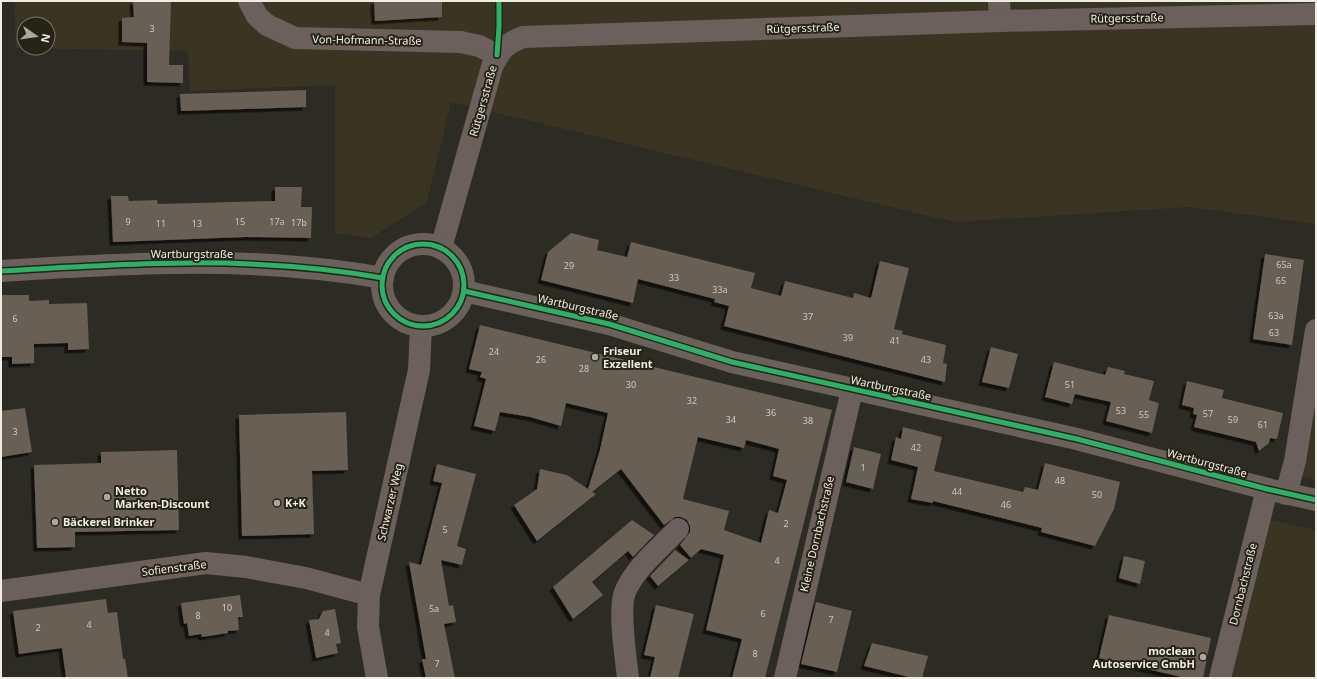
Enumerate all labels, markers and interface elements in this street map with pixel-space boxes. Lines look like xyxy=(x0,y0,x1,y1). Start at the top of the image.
street label: Rütgersstraße xyxy=(1090,9,1164,26)
north arrow xyxy=(16,16,56,56)
street label: Rütgersstraße xyxy=(766,19,840,36)
house number: 3 xyxy=(149,22,155,35)
street label: Von-Hofmann-Straße xyxy=(312,31,422,48)
text: N xyxy=(38,32,55,44)
street label: Rütgersstraße xyxy=(465,64,500,138)
house number: 9 xyxy=(125,215,131,228)
house number: 15 xyxy=(235,215,245,228)
house number: 17a xyxy=(269,215,285,228)
house number: 17b xyxy=(291,216,307,229)
house number: 11 xyxy=(156,217,166,230)
house number: 13 xyxy=(192,217,202,230)
street label: Wartburgstraße xyxy=(151,246,233,261)
house number: 65a xyxy=(1276,258,1292,271)
house number: 29 xyxy=(564,259,574,272)
house number: 33 xyxy=(669,271,679,284)
house number: 65 xyxy=(1276,274,1286,287)
house number: 33a xyxy=(712,283,728,296)
street label: Wartburgstraße xyxy=(536,290,620,323)
house number: 63a xyxy=(1268,309,1284,322)
house number: 37 xyxy=(803,310,813,323)
house number: 6 xyxy=(12,312,18,325)
house number: 63 xyxy=(1269,326,1279,339)
house number: 39 xyxy=(843,331,853,344)
house number: 41 xyxy=(890,334,900,347)
place label: Friseur Exzellent xyxy=(603,343,653,371)
house number: 24 xyxy=(489,345,499,358)
marker: Friseur Exzellent xyxy=(590,352,600,362)
house number: 26 xyxy=(536,353,546,366)
house number: 43 xyxy=(921,353,931,366)
house number: 28 xyxy=(579,362,589,375)
street label: Wartburgstraße xyxy=(849,372,933,403)
house number: 30 xyxy=(626,378,636,391)
house number: 51 xyxy=(1065,378,1075,391)
house number: 32 xyxy=(687,394,697,407)
house number: 53 xyxy=(1116,404,1126,417)
house number: 36 xyxy=(766,406,776,419)
house number: 57 xyxy=(1203,407,1213,420)
house number: 55 xyxy=(1139,408,1149,421)
house number: 34 xyxy=(726,413,736,426)
house number: 59 xyxy=(1228,413,1238,426)
house number: 38 xyxy=(803,414,813,427)
house number: 61 xyxy=(1258,418,1268,431)
house number: 3 xyxy=(12,425,18,438)
house number: 42 xyxy=(911,441,921,454)
street label: Wartburgstraße xyxy=(1165,445,1249,480)
house number: 1 xyxy=(860,461,866,474)
street label: Schwarzer Weg xyxy=(373,462,406,542)
street label: Kleine Dornbachstraße xyxy=(796,474,837,593)
house number: 48 xyxy=(1055,474,1065,487)
place label: Netto Marken-Discount xyxy=(115,483,210,511)
house number: 44 xyxy=(952,485,962,498)
house number: 50 xyxy=(1092,488,1102,501)
marker: Netto Marken-Discount xyxy=(102,492,112,502)
place label: K+K xyxy=(285,495,307,510)
marker: K+K xyxy=(272,498,282,508)
house number: 46 xyxy=(1001,498,1011,511)
place label: Bäckerei Brinker xyxy=(63,514,154,529)
marker: Bäckerei Brinker xyxy=(50,517,60,527)
house number: 2 xyxy=(783,517,789,530)
house number: 5 xyxy=(442,523,448,536)
street label: Dornbachstraße xyxy=(1225,541,1260,626)
house number: 4 xyxy=(774,554,780,567)
street label: Sofienstraße xyxy=(141,556,207,579)
house number: 10 xyxy=(222,601,232,614)
house number: 5a xyxy=(429,602,439,615)
house number: 6 xyxy=(760,607,766,620)
house number: 8 xyxy=(195,609,201,622)
house number: 7 xyxy=(828,613,834,626)
house number: 4 xyxy=(86,618,92,631)
house number: 2 xyxy=(35,621,41,634)
house number: 4 xyxy=(324,626,330,639)
place label: moclean Autoservice GmbH xyxy=(1093,643,1195,671)
house number: 8 xyxy=(752,647,758,660)
marker: moclean Autoservice GmbH xyxy=(1198,652,1208,662)
house number: 7 xyxy=(434,657,440,670)

